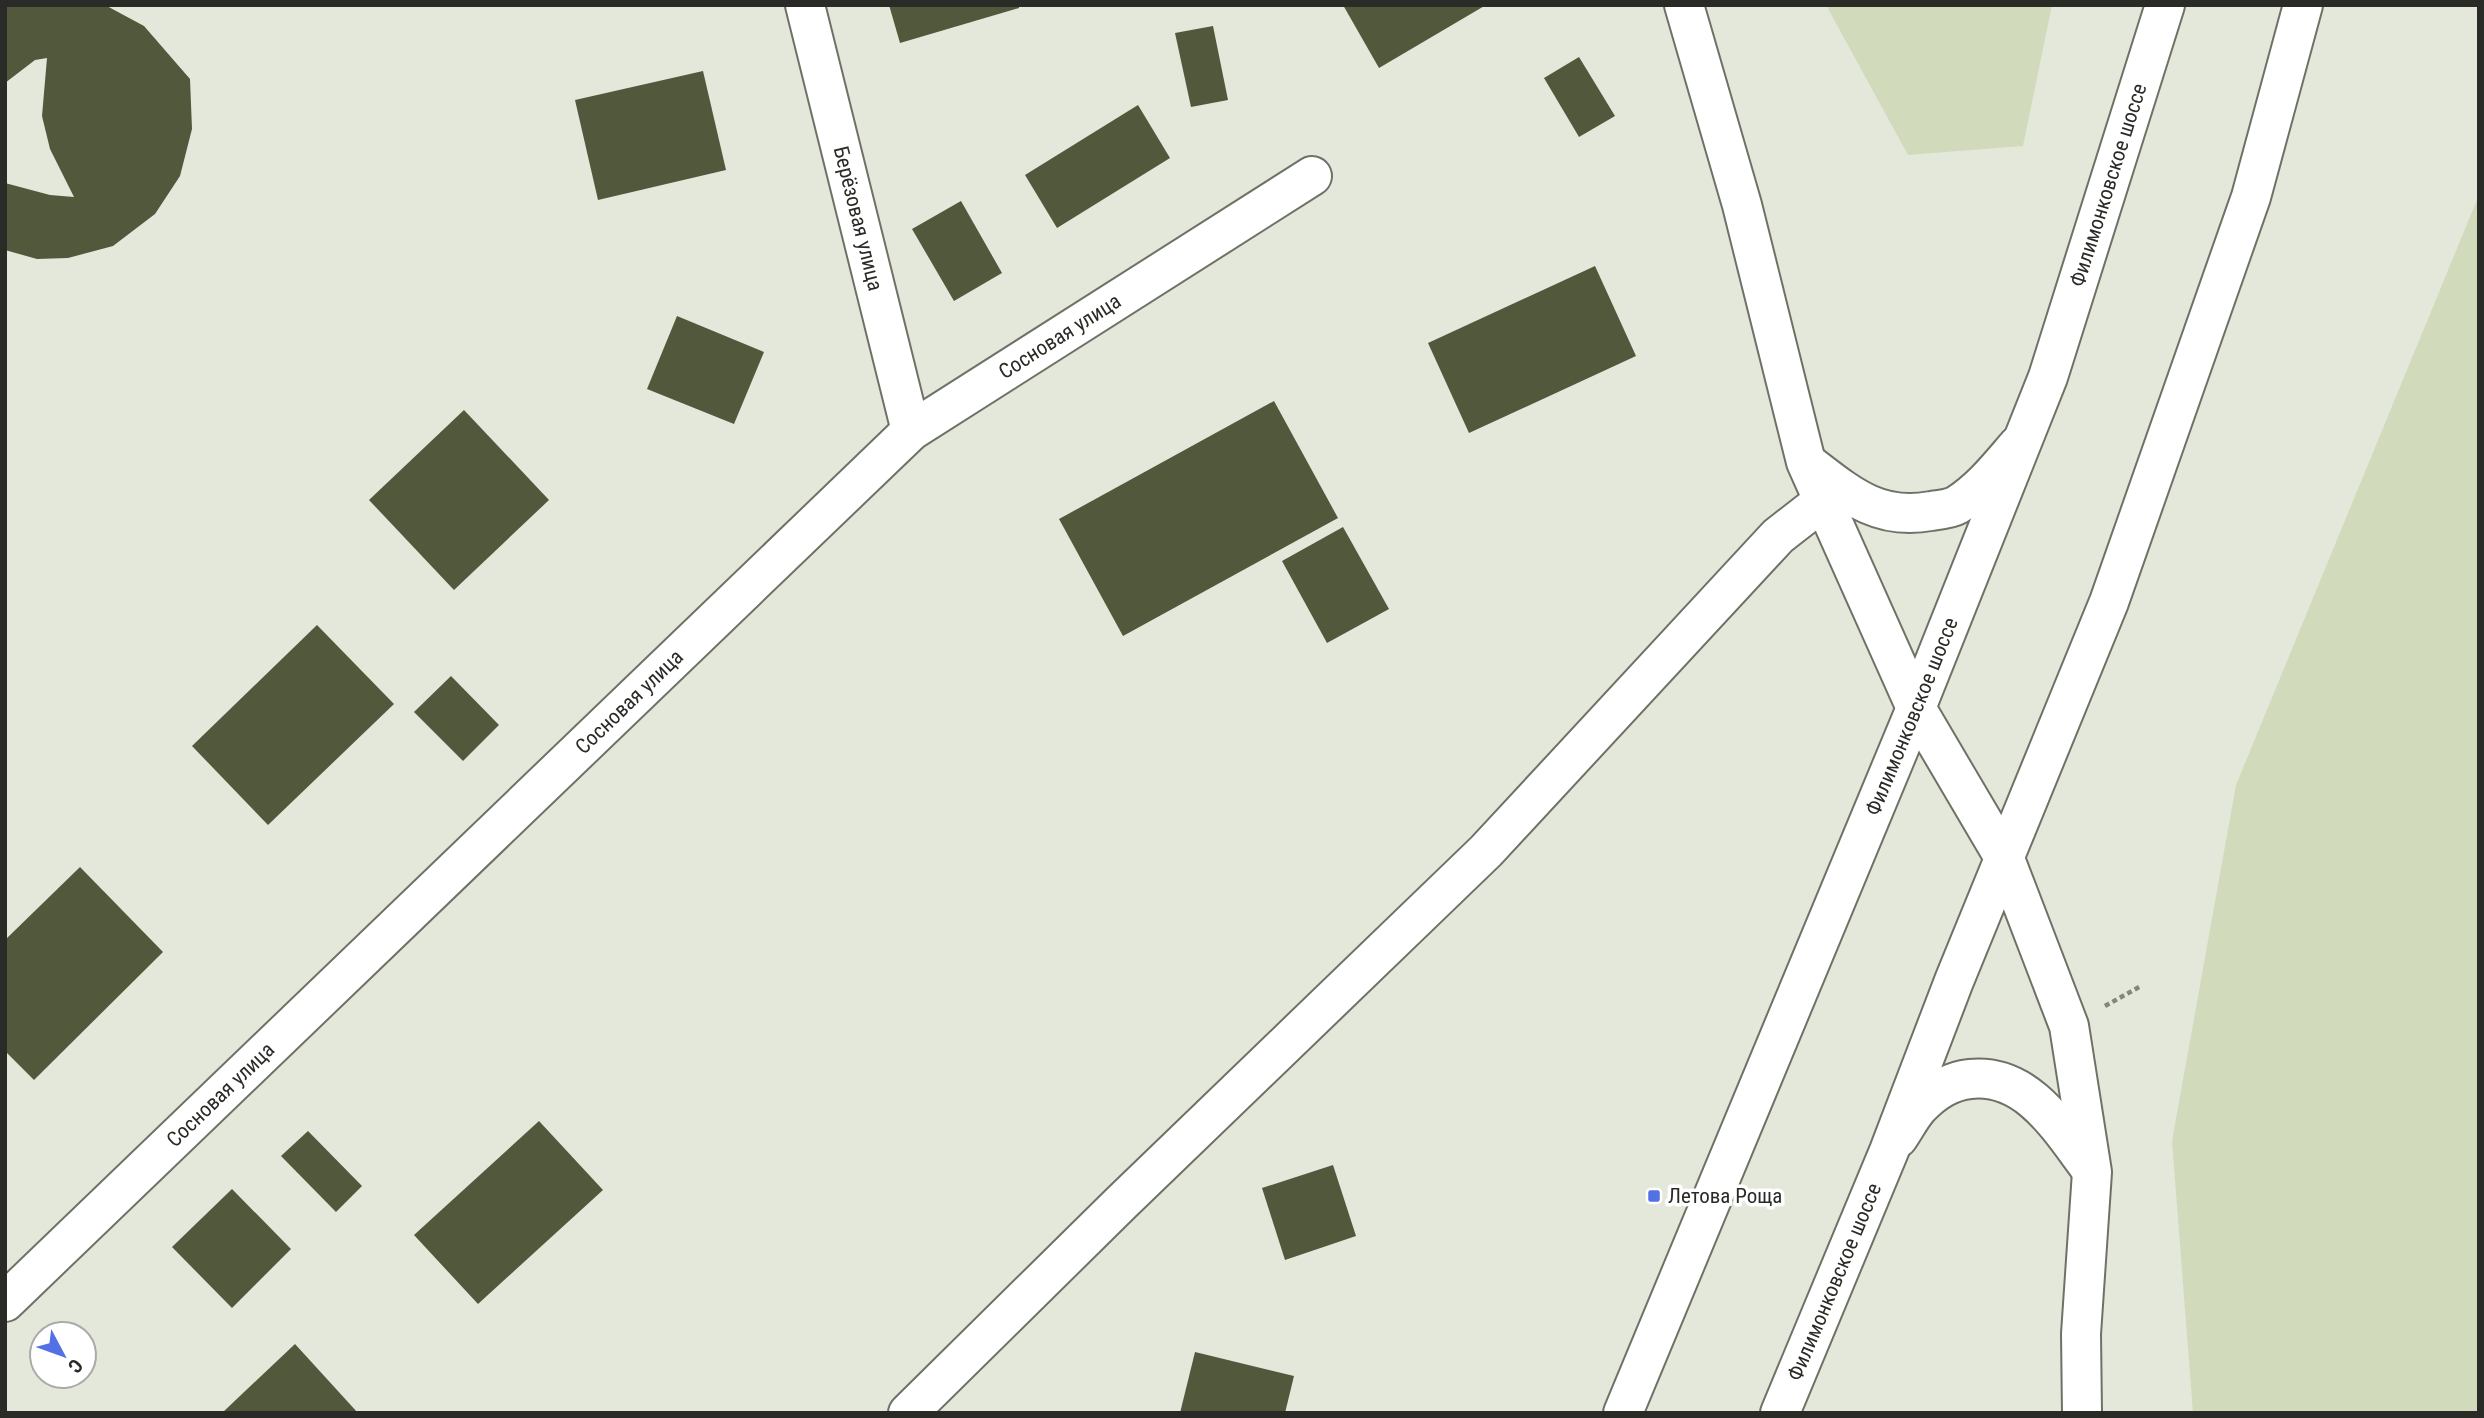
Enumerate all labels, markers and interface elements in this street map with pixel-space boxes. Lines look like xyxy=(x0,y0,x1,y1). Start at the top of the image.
street label: Филимонковское шоссе xyxy=(2065,80,2152,290)
street label: Берёзовая улица xyxy=(829,144,888,293)
street label: Сосновая улица xyxy=(994,289,1125,384)
street label: Филимонковское шоссе xyxy=(1861,614,1963,819)
street label: Сосновая улица xyxy=(571,645,688,759)
street label: Сосновая улица xyxy=(162,1038,279,1152)
street label: Филимонковское шоссе xyxy=(1783,1179,1886,1384)
place label: Летова Роща xyxy=(1668,1184,1782,1208)
marker: Летова Роща xyxy=(1646,1188,1662,1204)
north arrow xyxy=(28,1320,98,1390)
text: С xyxy=(63,1354,88,1378)

